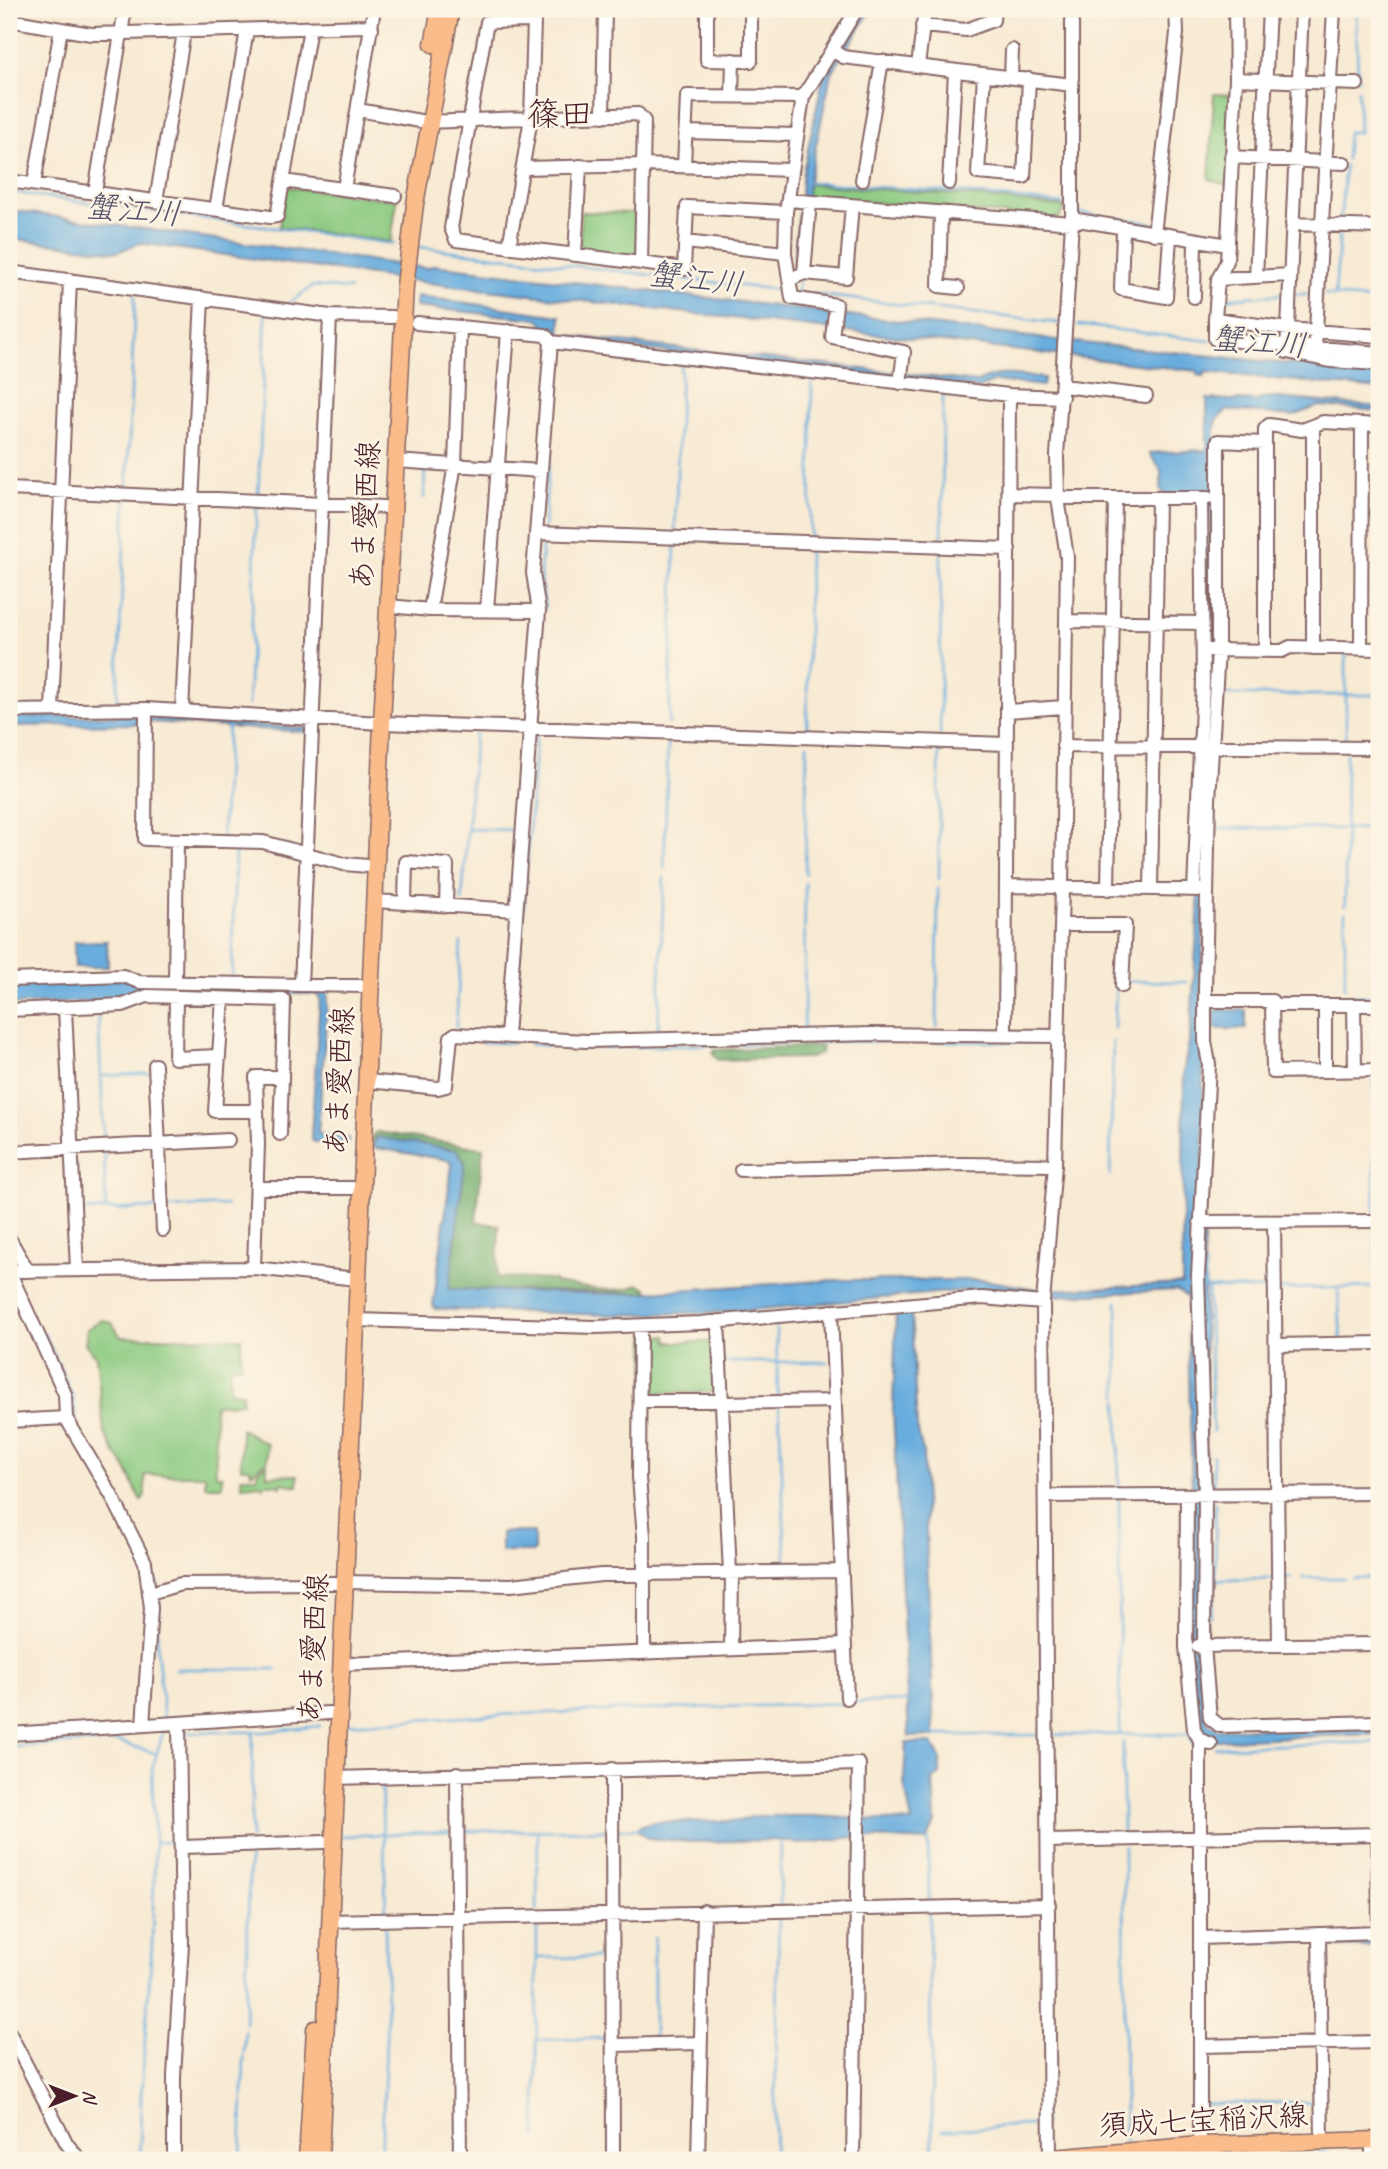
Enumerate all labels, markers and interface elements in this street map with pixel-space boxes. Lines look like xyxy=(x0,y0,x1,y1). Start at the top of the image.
district label: 篠田 xyxy=(527,93,593,135)
water label: 蟹江川 xyxy=(83,185,183,235)
water label: 蟹江川 xyxy=(646,253,746,305)
water label: 蟹江川 xyxy=(1209,317,1309,367)
street label: あま愛西線 xyxy=(342,439,388,591)
street label: あま愛西線 xyxy=(316,1005,362,1157)
street label: あま愛西線 xyxy=(290,1572,336,1724)
north arrow xyxy=(38,2060,108,2130)
text: N xyxy=(78,2090,102,2105)
street label: 須成七宝稲沢線 xyxy=(1097,2096,1309,2144)

